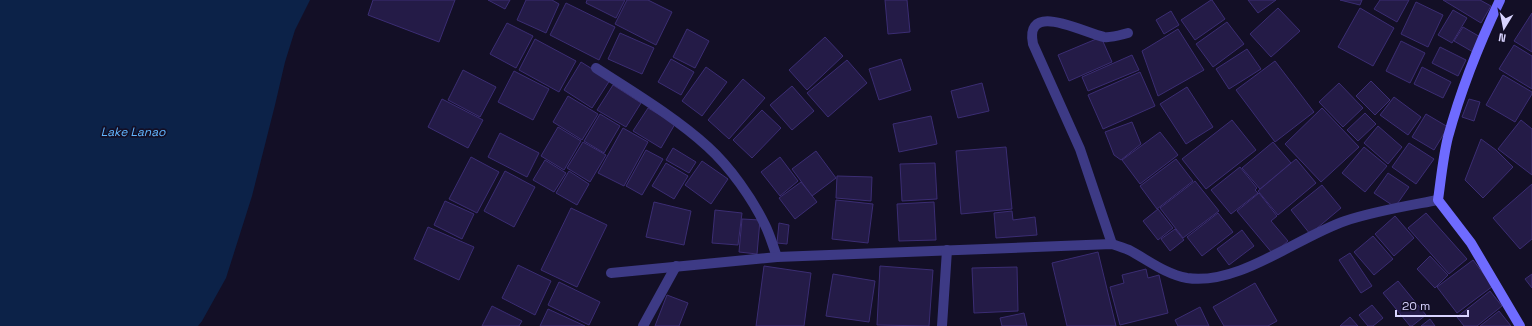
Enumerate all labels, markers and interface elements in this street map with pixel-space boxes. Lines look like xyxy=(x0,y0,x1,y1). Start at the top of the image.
north arrow xyxy=(1484,8,1524,48)
text: N xyxy=(1497,30,1507,45)
water label: Lake Lanao xyxy=(101,124,166,140)
scale bar xyxy=(1396,292,1468,318)
text: 20 m xyxy=(1402,298,1430,314)

